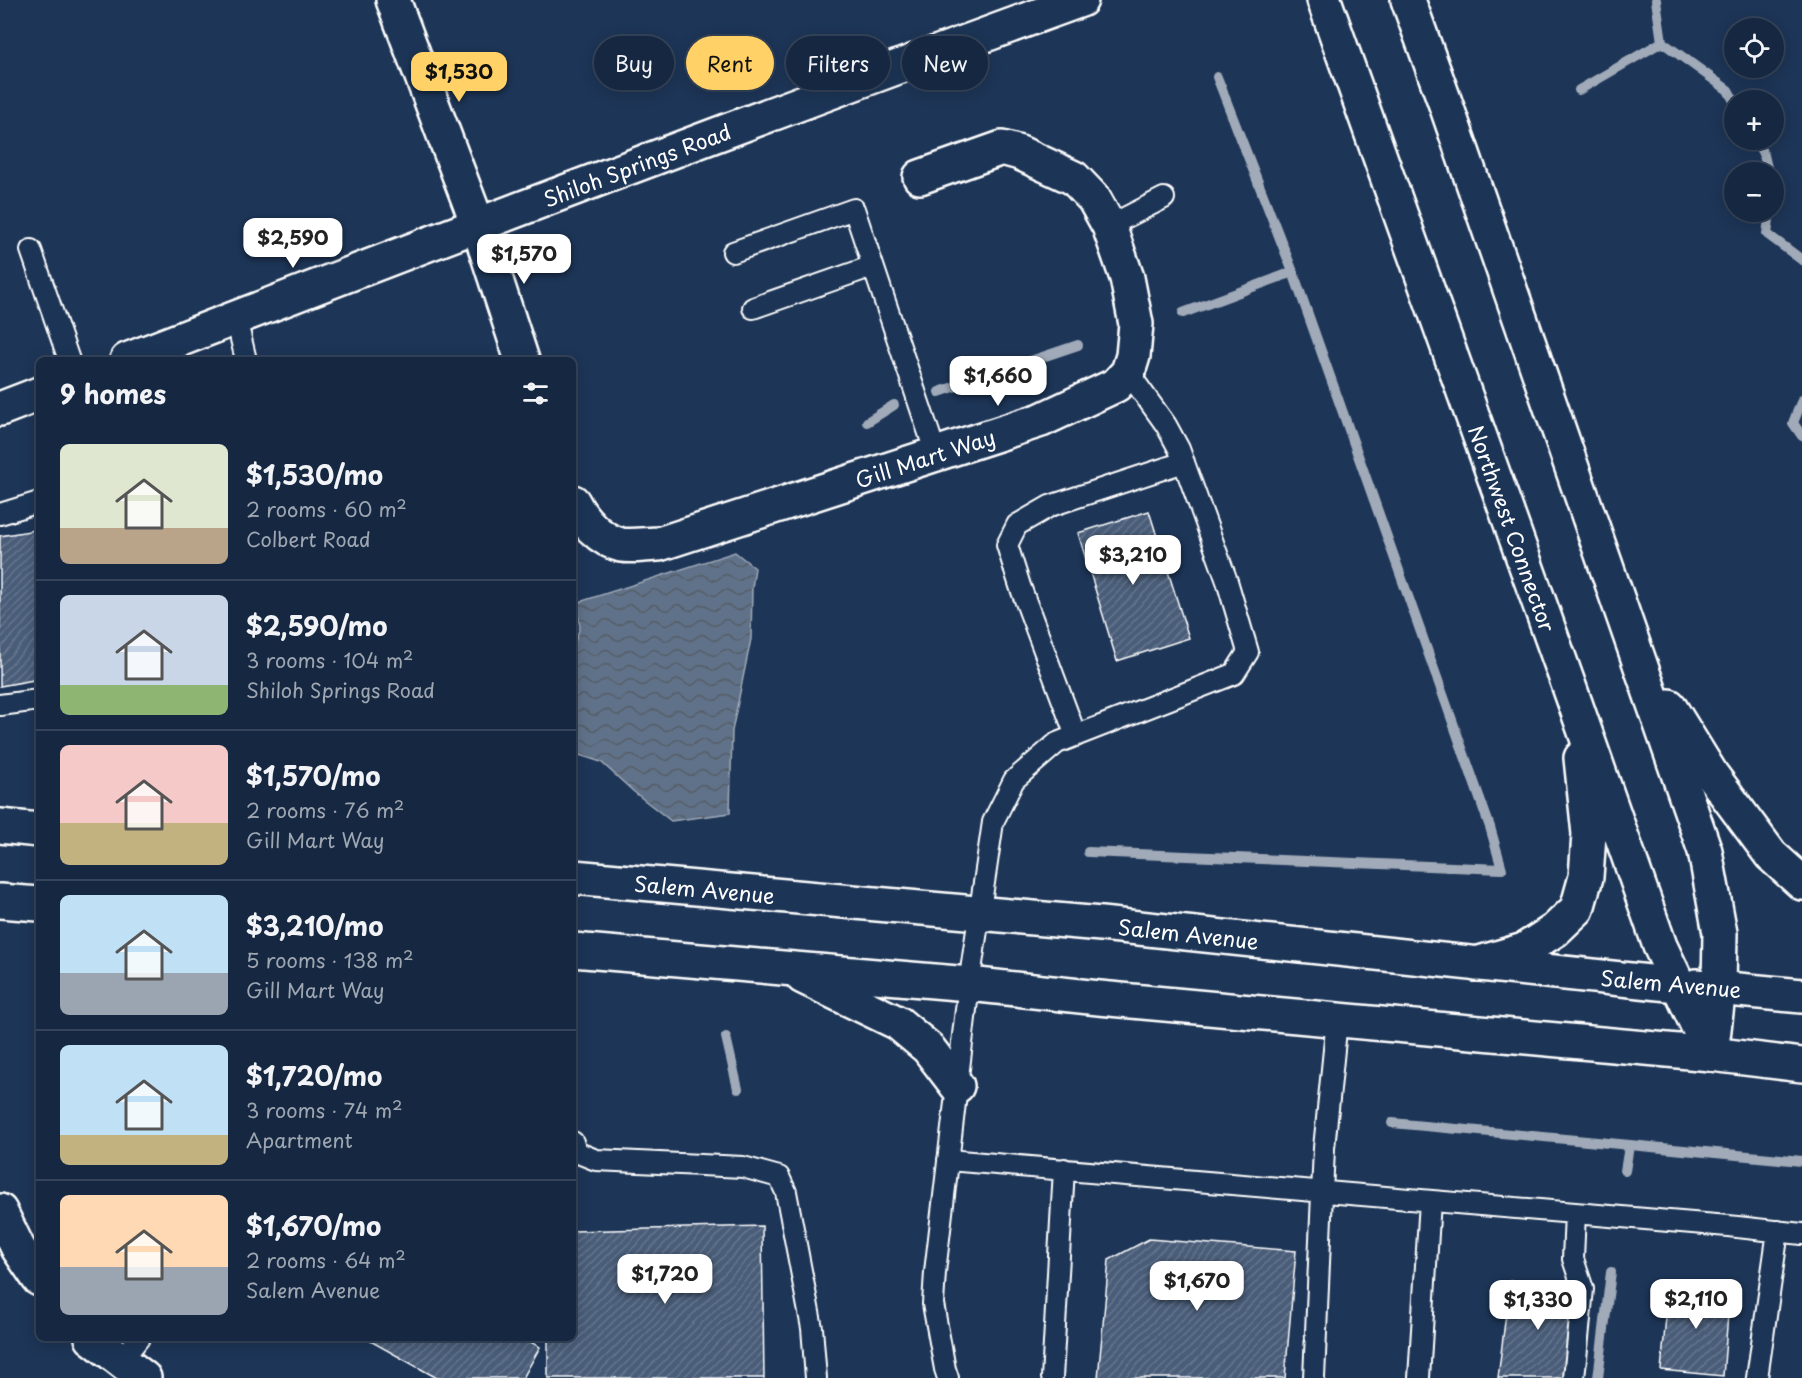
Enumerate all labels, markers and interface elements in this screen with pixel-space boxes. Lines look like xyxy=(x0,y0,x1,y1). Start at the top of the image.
map controls xyxy=(1724,18,1784,222)
button: locate xyxy=(1724,18,1784,78)
chip: Buy xyxy=(594,36,674,90)
chip: Rent xyxy=(686,36,774,90)
chip: Filters xyxy=(786,36,890,90)
chip: New xyxy=(902,36,988,90)
pin: $1,530 xyxy=(410,52,508,103)
text: $1,530 xyxy=(425,56,493,86)
button: + xyxy=(1724,90,1784,150)
street label: Shiloh Springs Road xyxy=(538,115,735,215)
button: − xyxy=(1724,162,1784,222)
pin: $2,590 xyxy=(244,218,342,269)
text: $2,590 xyxy=(257,222,329,252)
pin: $1,570 xyxy=(475,234,573,285)
text: $1,570 xyxy=(491,238,557,268)
pin: $1,660 xyxy=(949,356,1047,407)
text: $1,660 xyxy=(964,360,1032,390)
text: 9 homes xyxy=(60,374,166,413)
icon: filters xyxy=(519,377,552,410)
street label: Gill Mart Way xyxy=(851,420,999,495)
street label: Northwest Connector xyxy=(1461,421,1564,636)
text: $1,530/mo xyxy=(246,455,383,494)
icon: home xyxy=(108,468,180,540)
text: 2 rooms · 60 m² xyxy=(246,494,407,524)
text: Colbert Road xyxy=(246,524,371,554)
pin: $3,210 xyxy=(1084,535,1182,586)
text: $3,210 xyxy=(1099,539,1167,569)
text: $2,590/mo xyxy=(246,606,387,645)
icon: home xyxy=(108,619,180,691)
text: 3 rooms · 104 m² xyxy=(246,645,413,675)
text: Shiloh Springs Road xyxy=(246,675,435,705)
text: $1,570/mo xyxy=(246,756,381,795)
icon: home xyxy=(108,769,180,841)
text: 2 rooms · 76 m² xyxy=(246,795,404,825)
text: Gill Mart Way xyxy=(246,825,384,855)
street label: Salem Avenue xyxy=(633,867,776,911)
text: $3,210/mo xyxy=(246,906,383,945)
street label: Salem Avenue xyxy=(1117,910,1260,957)
icon: home xyxy=(108,919,180,991)
text: 5 rooms · 138 m² xyxy=(246,945,414,975)
street label: Salem Avenue xyxy=(1599,961,1743,1005)
text: Gill Mart Way xyxy=(246,975,384,1005)
text: $1,720/mo xyxy=(246,1056,382,1095)
icon: home xyxy=(108,1069,180,1141)
text: 3 rooms · 74 m² xyxy=(246,1095,403,1125)
text: Apartment xyxy=(246,1125,353,1155)
text: $1,670/mo xyxy=(246,1206,381,1245)
icon: home xyxy=(108,1219,180,1291)
text: 2 rooms · 64 m² xyxy=(246,1245,406,1275)
pin: $1,720 xyxy=(616,1254,714,1305)
text: $1,720 xyxy=(631,1258,699,1288)
pin: $1,670 xyxy=(1148,1261,1246,1312)
text: $1,670 xyxy=(1164,1265,1230,1295)
text: Salem Avenue xyxy=(246,1275,380,1305)
pin: $2,110 xyxy=(1647,1279,1745,1330)
pin: $1,330 xyxy=(1489,1280,1587,1331)
text: $2,110 xyxy=(1664,1283,1728,1313)
text: $1,330 xyxy=(1503,1284,1573,1314)

